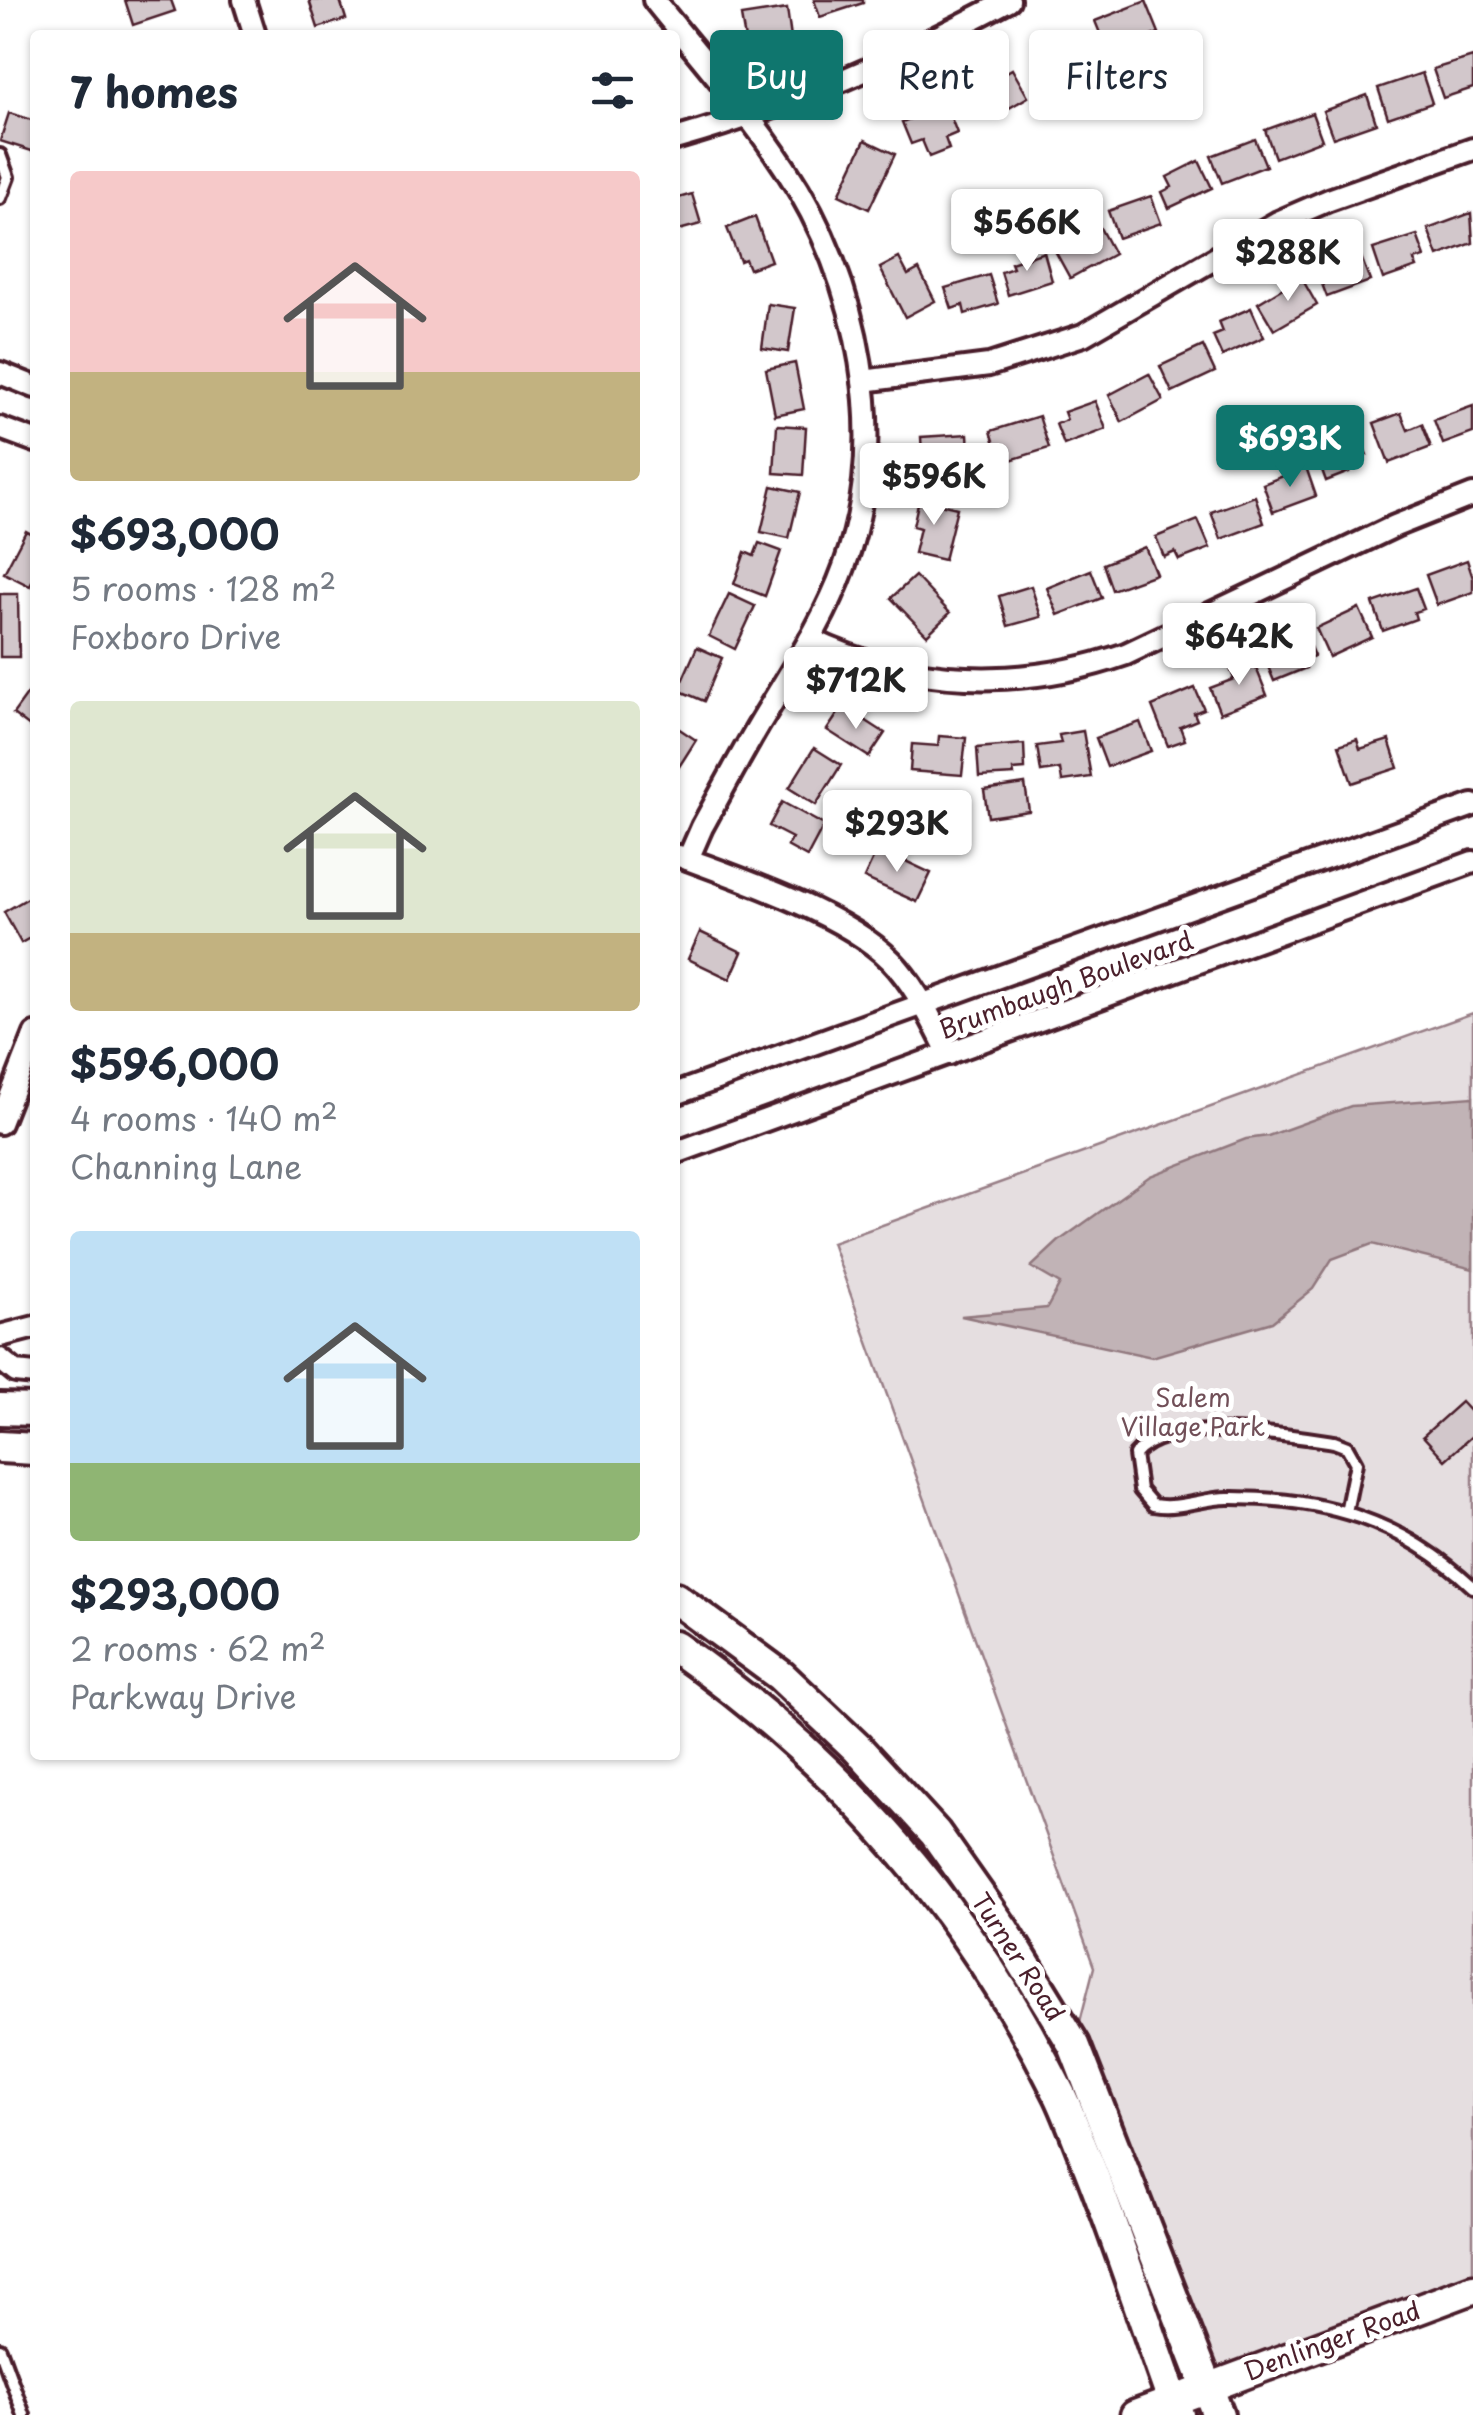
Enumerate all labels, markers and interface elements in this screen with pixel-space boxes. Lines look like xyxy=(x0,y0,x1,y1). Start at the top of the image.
chip: Buy xyxy=(710,30,843,120)
chip: Rent xyxy=(863,30,1009,120)
chip: Filters xyxy=(1029,30,1203,120)
text: 7 homes xyxy=(70,59,238,122)
icon: filters xyxy=(585,63,640,118)
pin: $566K xyxy=(957,189,1097,274)
text: $566K xyxy=(973,197,1081,245)
pin: $288K xyxy=(1218,219,1358,304)
text: $288K xyxy=(1235,227,1341,275)
icon: home xyxy=(265,236,445,416)
pin: $693K xyxy=(1220,405,1360,490)
text: $693K xyxy=(1238,413,1342,461)
pin: $596K xyxy=(864,443,1004,528)
text: $596K xyxy=(882,451,986,499)
text: $693,000 xyxy=(70,501,280,564)
text: 5 rooms · 128 m² xyxy=(70,564,336,612)
pin: $642K xyxy=(1169,603,1309,688)
text: $642K xyxy=(1185,611,1293,659)
text: Foxboro Drive xyxy=(70,612,281,660)
pin: $712K xyxy=(786,647,926,732)
text: $712K xyxy=(806,655,906,703)
icon: home xyxy=(265,766,445,946)
pin: $293K xyxy=(827,790,967,875)
text: $293K xyxy=(845,798,949,846)
street label: Brumbaugh Boulevard xyxy=(933,920,1198,1048)
text: $596,000 xyxy=(70,1031,279,1094)
text: 4 rooms · 140 m² xyxy=(70,1094,338,1142)
text: Channing Lane xyxy=(70,1142,302,1190)
icon: home xyxy=(265,1296,445,1476)
park label: Salem Village Park xyxy=(1121,1378,1265,1445)
text: $293,000 xyxy=(70,1561,280,1624)
text: 2 rooms · 62 m² xyxy=(70,1624,326,1672)
text: Parkway Drive xyxy=(70,1672,296,1720)
street label: Turner Road xyxy=(963,1884,1075,2028)
street label: Denlinger Road xyxy=(1238,2290,1425,2390)

